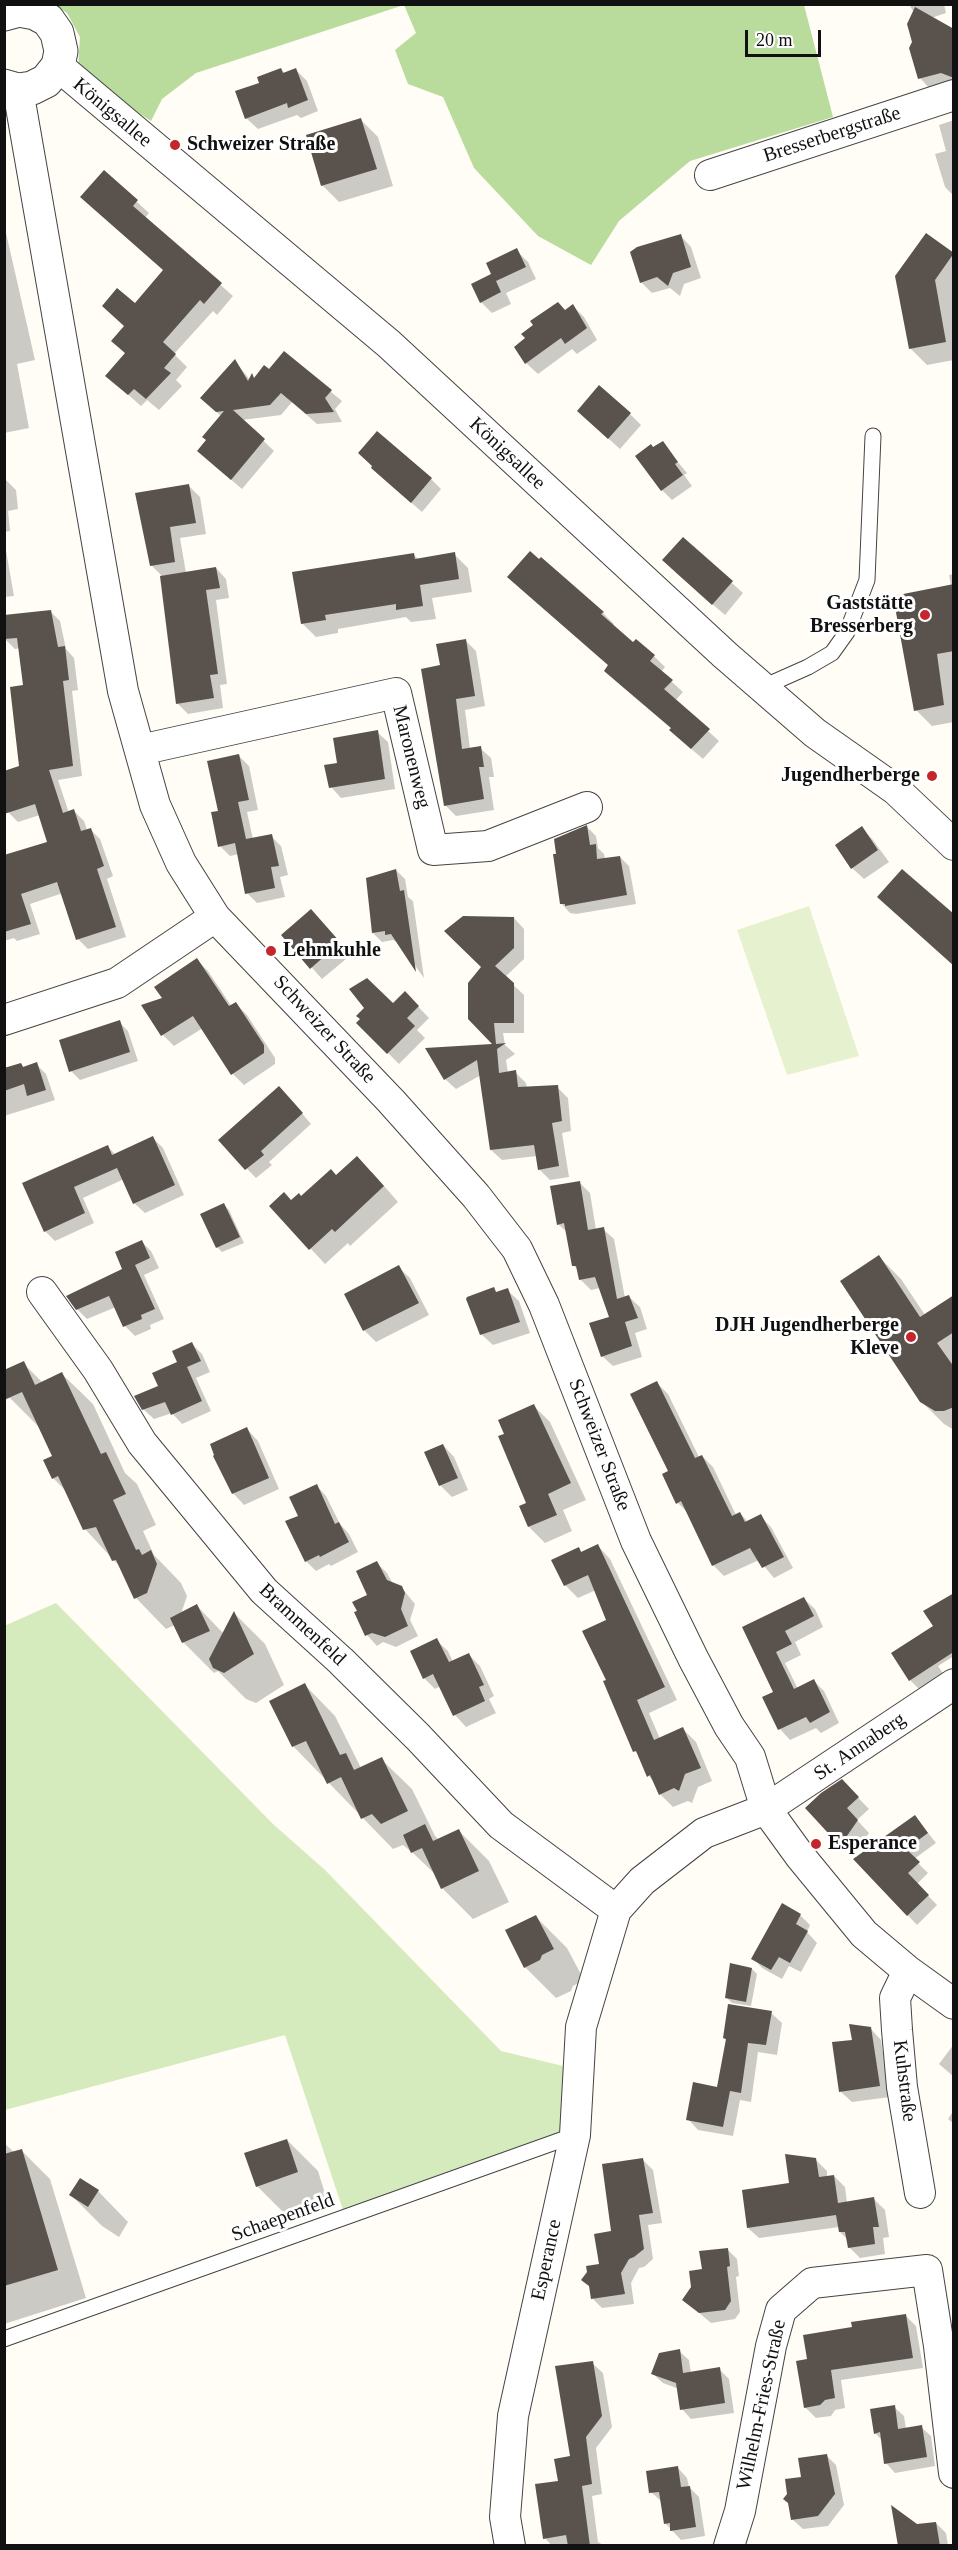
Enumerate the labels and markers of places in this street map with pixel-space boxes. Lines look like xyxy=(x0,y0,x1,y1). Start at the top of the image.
place label: Schweizer Straße xyxy=(187,133,335,157)
marker: Schweizer Straße xyxy=(168,138,182,152)
place label: Gaststätte Bresserberg xyxy=(810,592,913,639)
marker: Gaststätte Bresserberg xyxy=(918,608,932,622)
place label: Jugendherberge xyxy=(781,764,920,788)
marker: Jugendherberge xyxy=(925,769,939,783)
place label: Lehmkuhle xyxy=(283,939,381,963)
marker: Lehmkuhle xyxy=(264,944,278,958)
place label: DJH Jugendherberge Kleve xyxy=(715,1314,899,1361)
marker: DJH Jugendherberge Kleve xyxy=(904,1330,918,1344)
place label: Esperance xyxy=(828,1832,917,1856)
marker: Esperance xyxy=(809,1837,823,1851)

